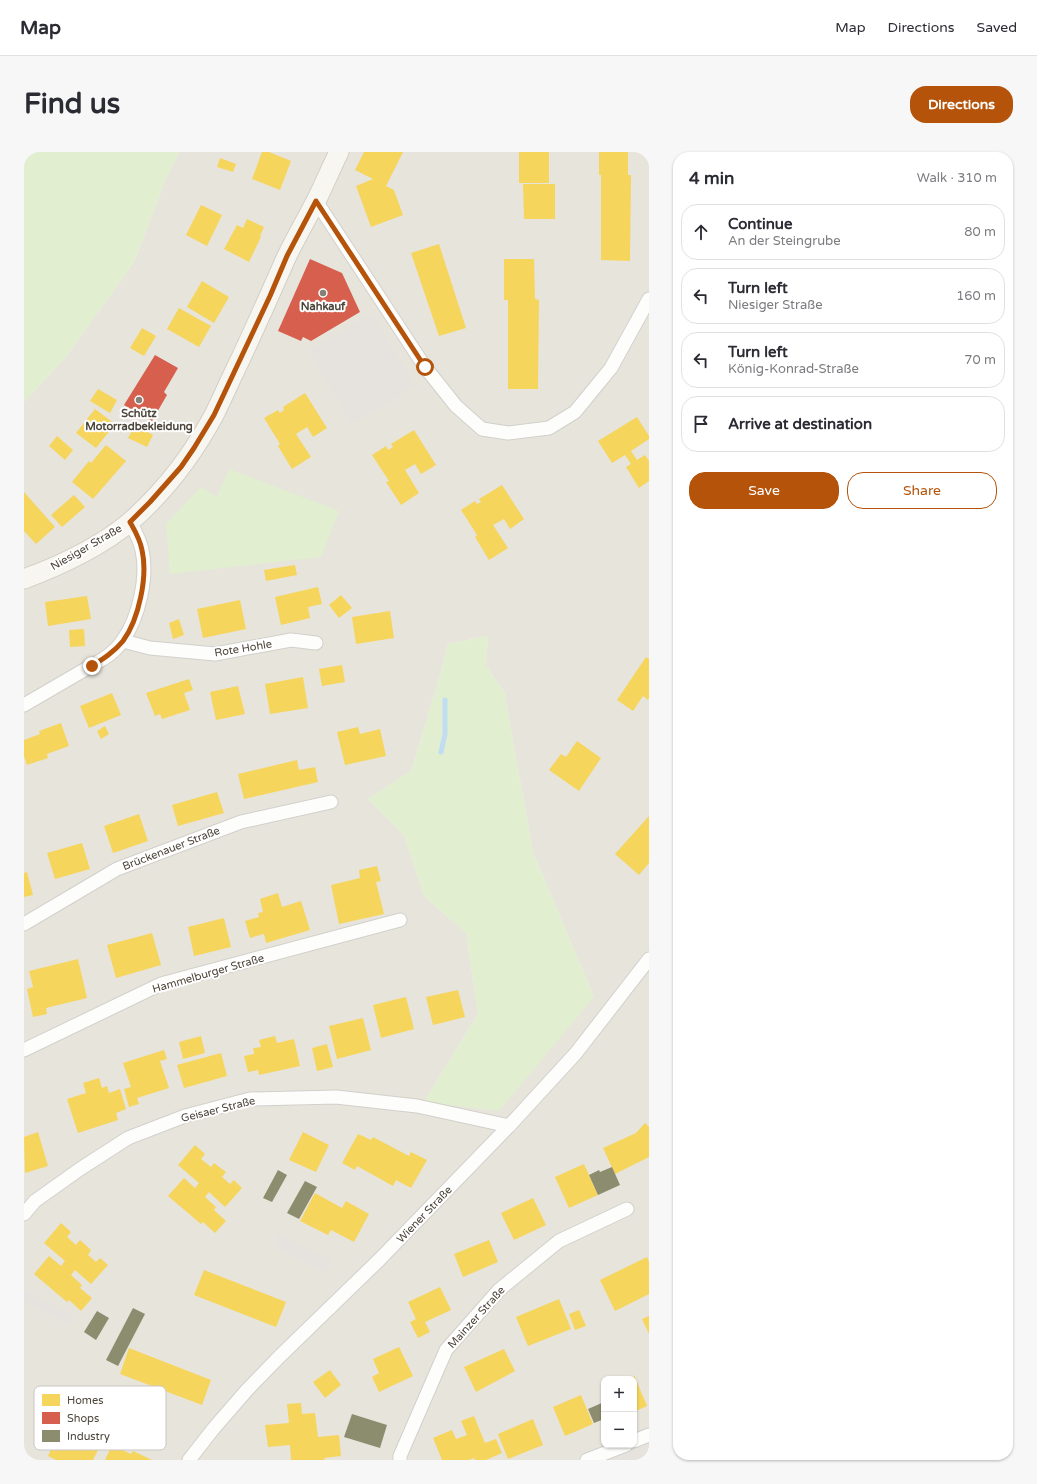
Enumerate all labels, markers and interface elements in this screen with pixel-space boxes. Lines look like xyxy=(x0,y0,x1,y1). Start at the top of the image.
text: Map xyxy=(20,17,61,39)
text: Map xyxy=(835,19,866,36)
text: Directions xyxy=(888,19,955,36)
text: Saved xyxy=(977,19,1017,36)
button: Directions xyxy=(910,86,1013,123)
text: Find us xyxy=(24,87,120,121)
text: 4 min xyxy=(689,168,734,189)
text: Walk · 310 m xyxy=(917,170,997,186)
text: Continue xyxy=(728,215,792,233)
icon: ahead xyxy=(690,221,712,243)
text: 80 m xyxy=(964,224,996,240)
text: An der Steingrube xyxy=(728,233,841,249)
text: Turn left xyxy=(728,279,788,297)
icon: left xyxy=(690,285,712,307)
marker: Nahkauf xyxy=(318,288,328,298)
text: 160 m xyxy=(956,288,996,304)
text: Niesiger Straße xyxy=(728,297,823,313)
place label: Nahkauf xyxy=(301,300,346,313)
text: Turn left xyxy=(728,343,788,361)
icon: left xyxy=(690,349,712,371)
text: 70 m xyxy=(964,352,996,368)
route start xyxy=(416,358,434,376)
text: König-Konrad-Straße xyxy=(728,361,859,377)
marker: Schütz Motorradbekleidung xyxy=(134,395,144,405)
place label: Schütz Motorradbekleidung xyxy=(85,407,193,434)
icon: arrive xyxy=(690,413,712,435)
text: Arrive at destination xyxy=(728,415,872,433)
button: Save xyxy=(689,472,839,509)
button: Share xyxy=(847,472,997,509)
street label: Niesiger Straße xyxy=(48,522,124,573)
street label: Rote Hohle xyxy=(213,638,273,659)
route end xyxy=(83,657,101,675)
street label: Brückenauer Straße xyxy=(121,824,222,873)
street label: Hammelburger Straße xyxy=(151,951,266,996)
street label: Geisaer Straße xyxy=(180,1094,257,1125)
street label: Wiener Straße xyxy=(394,1183,455,1245)
street label: Mainzer Straße xyxy=(445,1284,508,1351)
map controls xyxy=(601,1376,637,1448)
button: + xyxy=(601,1376,637,1412)
legend xyxy=(34,1386,166,1450)
text: Homes xyxy=(67,1394,103,1407)
text: Shops xyxy=(67,1412,99,1425)
button: − xyxy=(601,1412,637,1448)
text: Industry xyxy=(67,1430,110,1443)

